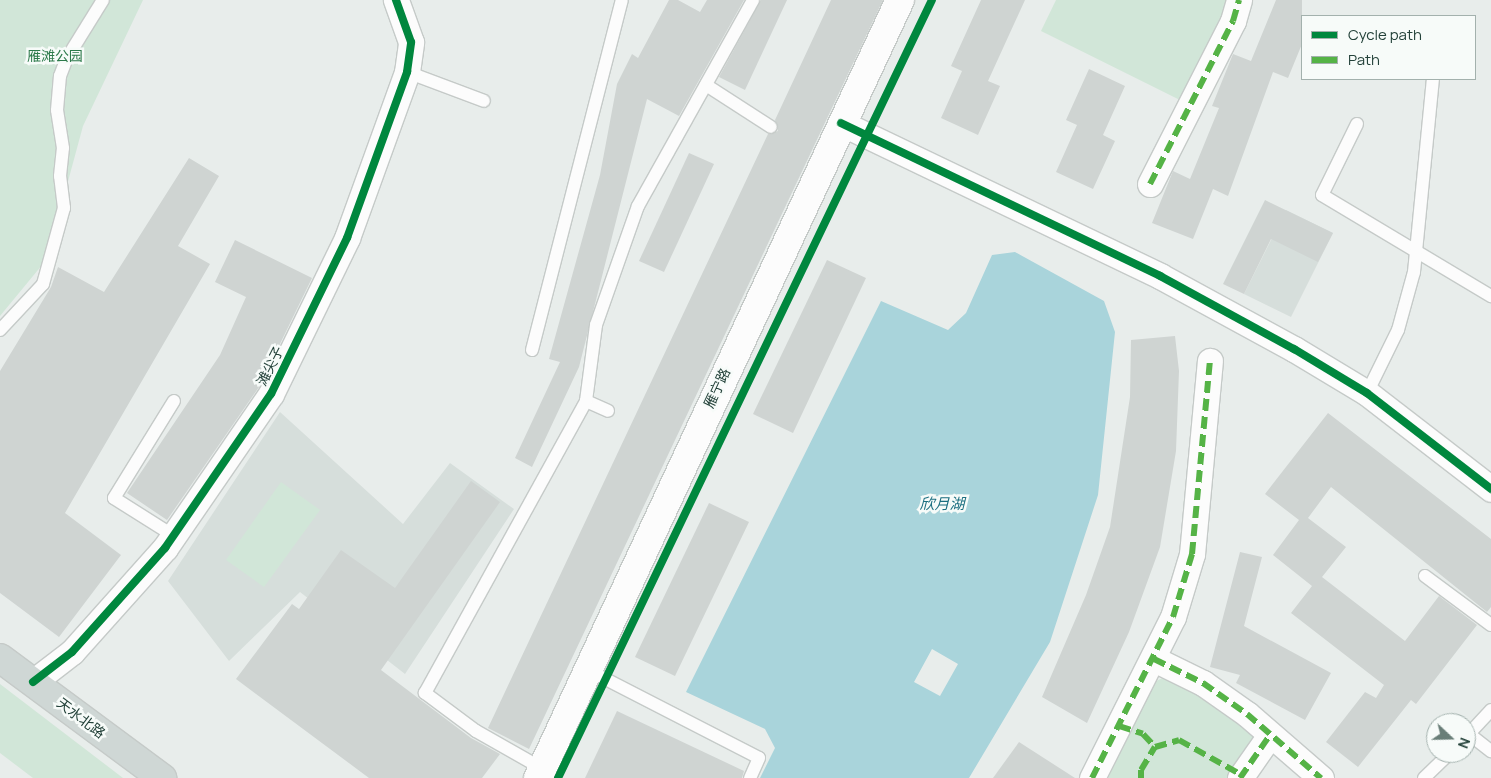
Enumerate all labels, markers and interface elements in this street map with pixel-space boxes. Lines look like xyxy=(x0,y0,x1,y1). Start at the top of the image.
legend xyxy=(1301,15,1476,80)
text: Cycle path xyxy=(1348,24,1422,45)
park label: 雁滩公园 xyxy=(27,48,83,64)
text: Path xyxy=(1348,49,1380,70)
street label: 滩尖子 xyxy=(253,343,287,389)
street label: 雁宁路 xyxy=(701,365,733,411)
water label: 欣月湖 xyxy=(920,495,964,513)
street label: 天水北路 xyxy=(54,694,108,742)
north arrow xyxy=(1426,713,1476,763)
text: N xyxy=(1454,735,1475,751)

